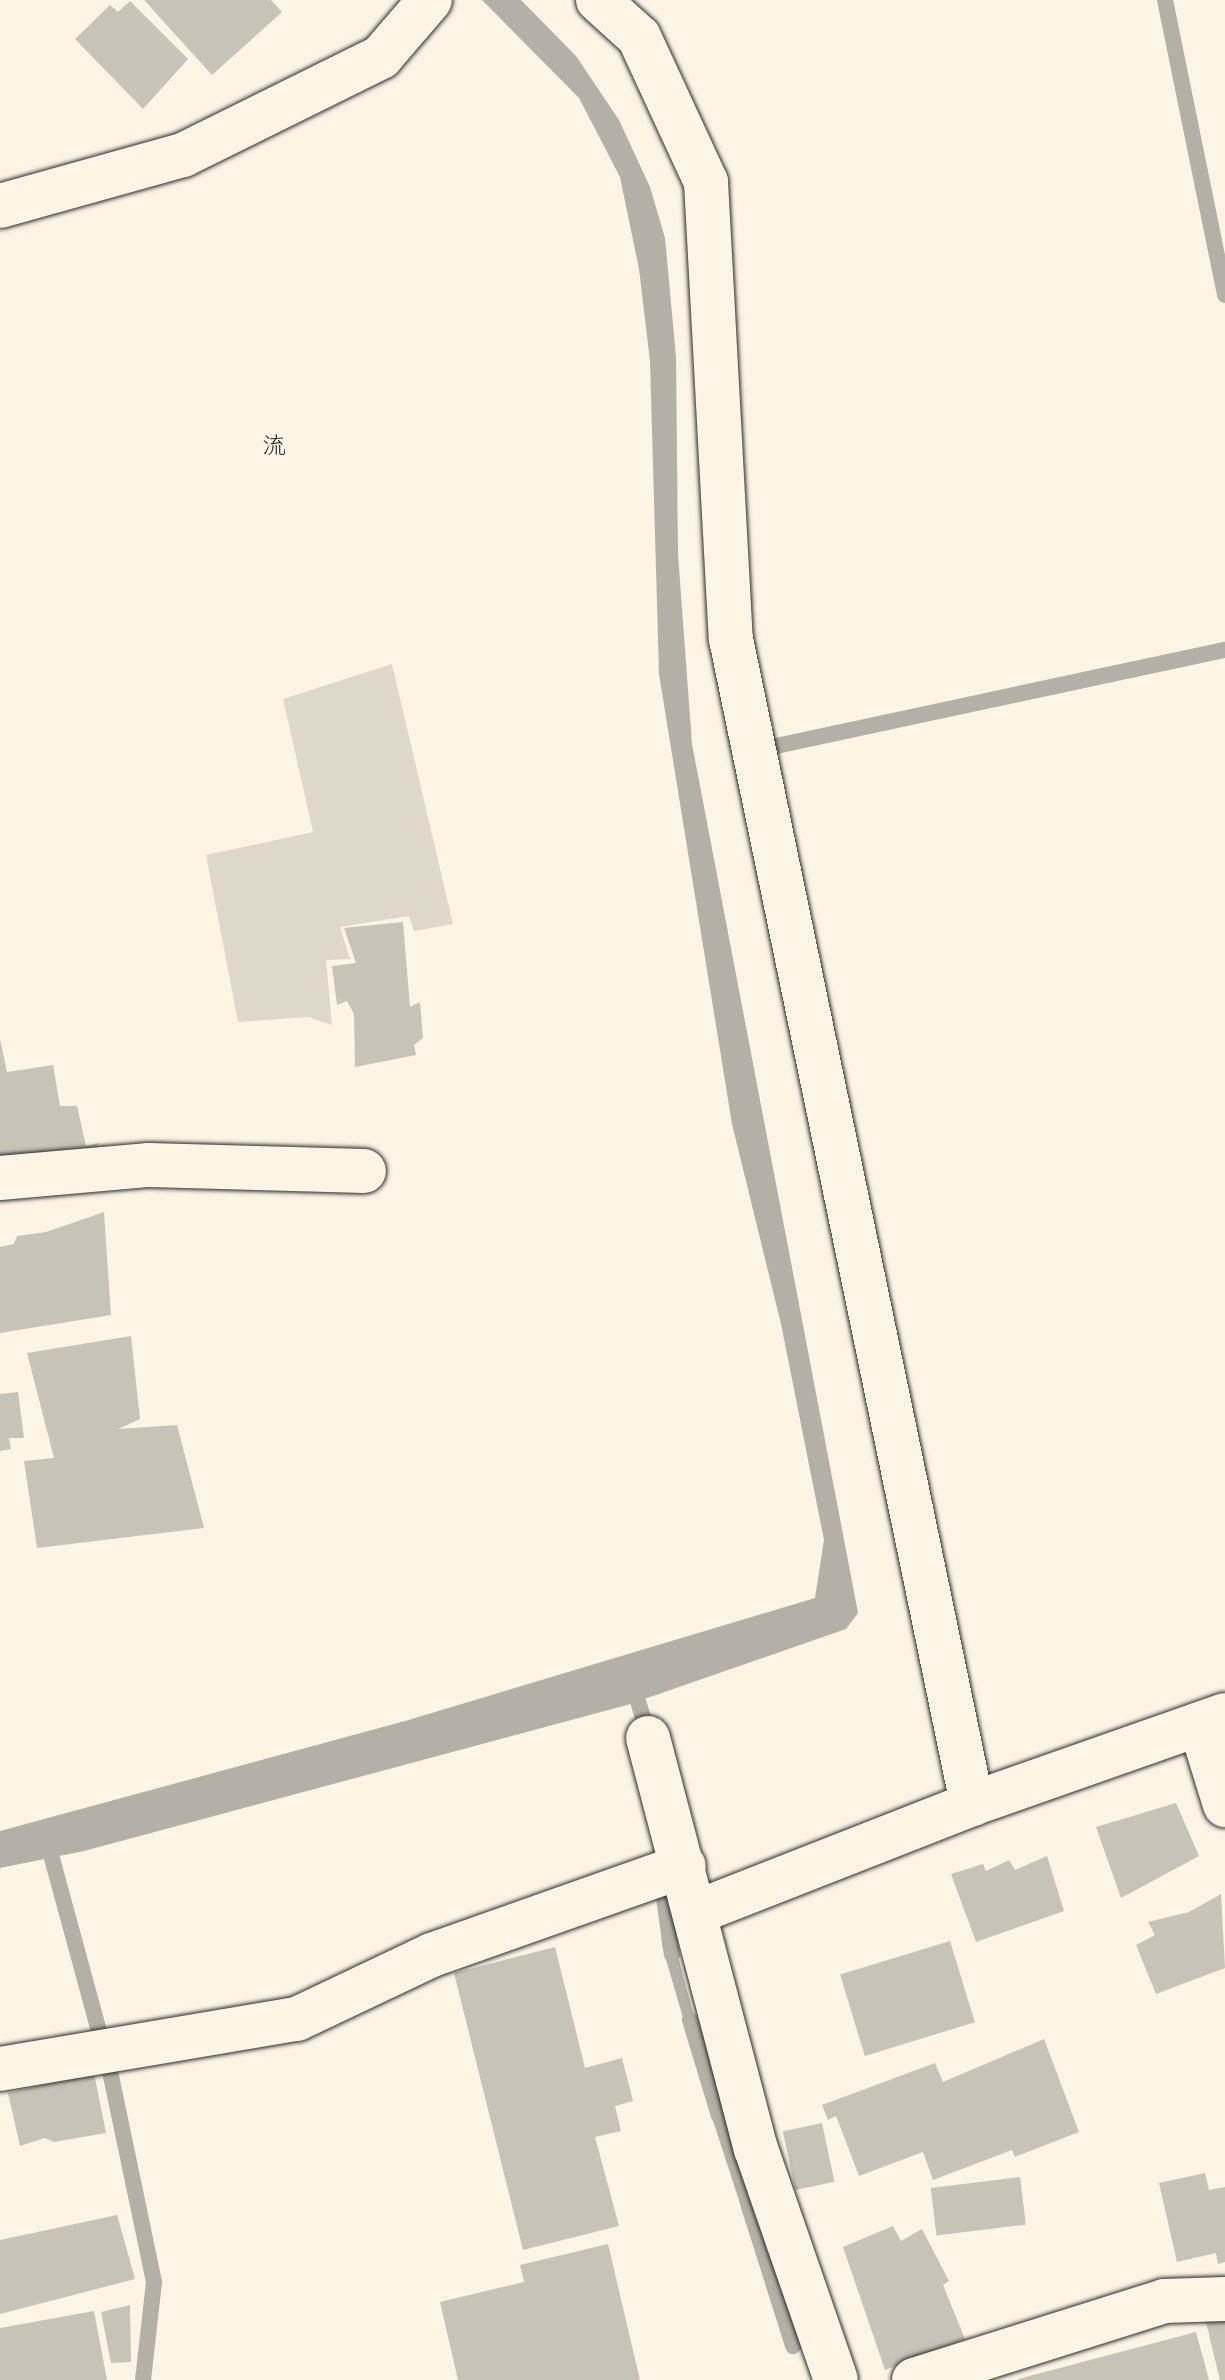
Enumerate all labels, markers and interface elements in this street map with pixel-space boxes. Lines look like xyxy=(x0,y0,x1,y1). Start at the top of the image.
district label: 流 xyxy=(262,431,286,459)

